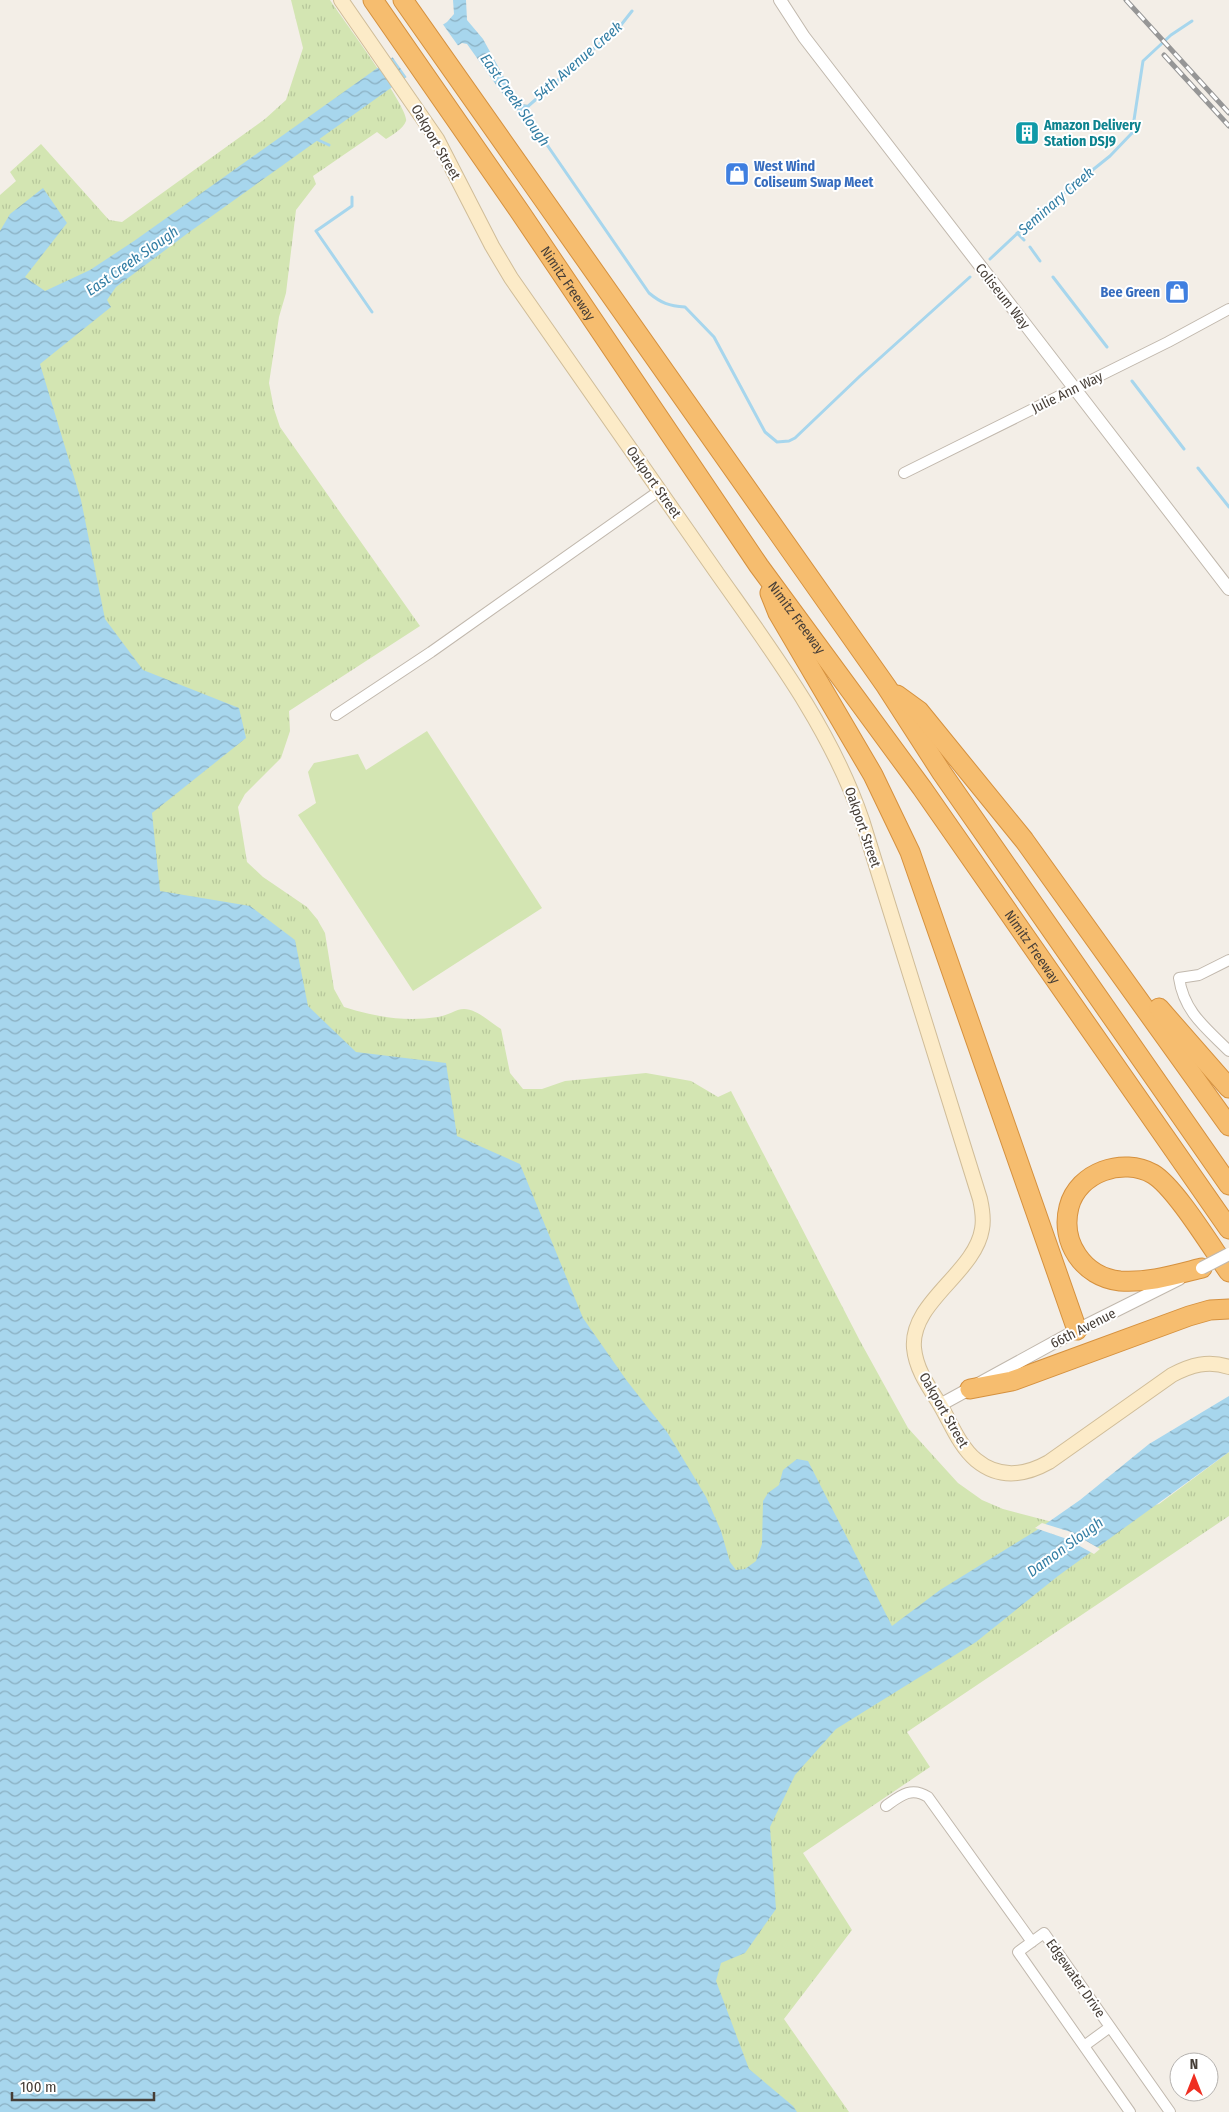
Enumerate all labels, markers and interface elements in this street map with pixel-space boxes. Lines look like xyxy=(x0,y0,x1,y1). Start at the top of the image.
water label: 54th Avenue Creek xyxy=(529,17,626,105)
water label: East Creek Slough xyxy=(476,50,554,150)
street label: Oakport Street xyxy=(407,102,464,183)
place label: Amazon Delivery Station DSJ9 xyxy=(1043,117,1141,150)
building icon: Amazon Delivery Station DSJ9 xyxy=(1014,120,1040,146)
place label: West Wind Coliseum Swap Meet xyxy=(754,158,874,191)
shop icon: West Wind Coliseum Swap Meet xyxy=(724,161,750,187)
water label: Seminary Creek xyxy=(1014,163,1098,239)
water label: East Creek Slough xyxy=(82,222,182,300)
street label: Nimitz Freeway xyxy=(537,243,599,324)
street label: Coliseum Way xyxy=(972,260,1034,333)
shop icon: Bee Green xyxy=(1164,279,1190,305)
place label: Bee Green xyxy=(1101,284,1160,301)
street label: Julie Ann Way xyxy=(1029,368,1106,417)
street label: Oakport Street xyxy=(623,443,685,522)
street label: Nimitz Freeway xyxy=(764,578,829,658)
street label: Oakport Street xyxy=(841,785,884,870)
street label: Nimitz Freeway xyxy=(1001,907,1064,988)
street label: 66th Avenue xyxy=(1048,1305,1119,1352)
street label: Oakport Street xyxy=(915,1370,972,1451)
water label: Damon Slough xyxy=(1023,1513,1107,1581)
street label: Edgewater Drive xyxy=(1042,1936,1109,2021)
north arrow xyxy=(1169,2052,1219,2102)
text: N xyxy=(1190,2056,1198,2073)
scale bar xyxy=(12,2070,155,2102)
text: 100 m xyxy=(20,2078,57,2096)

